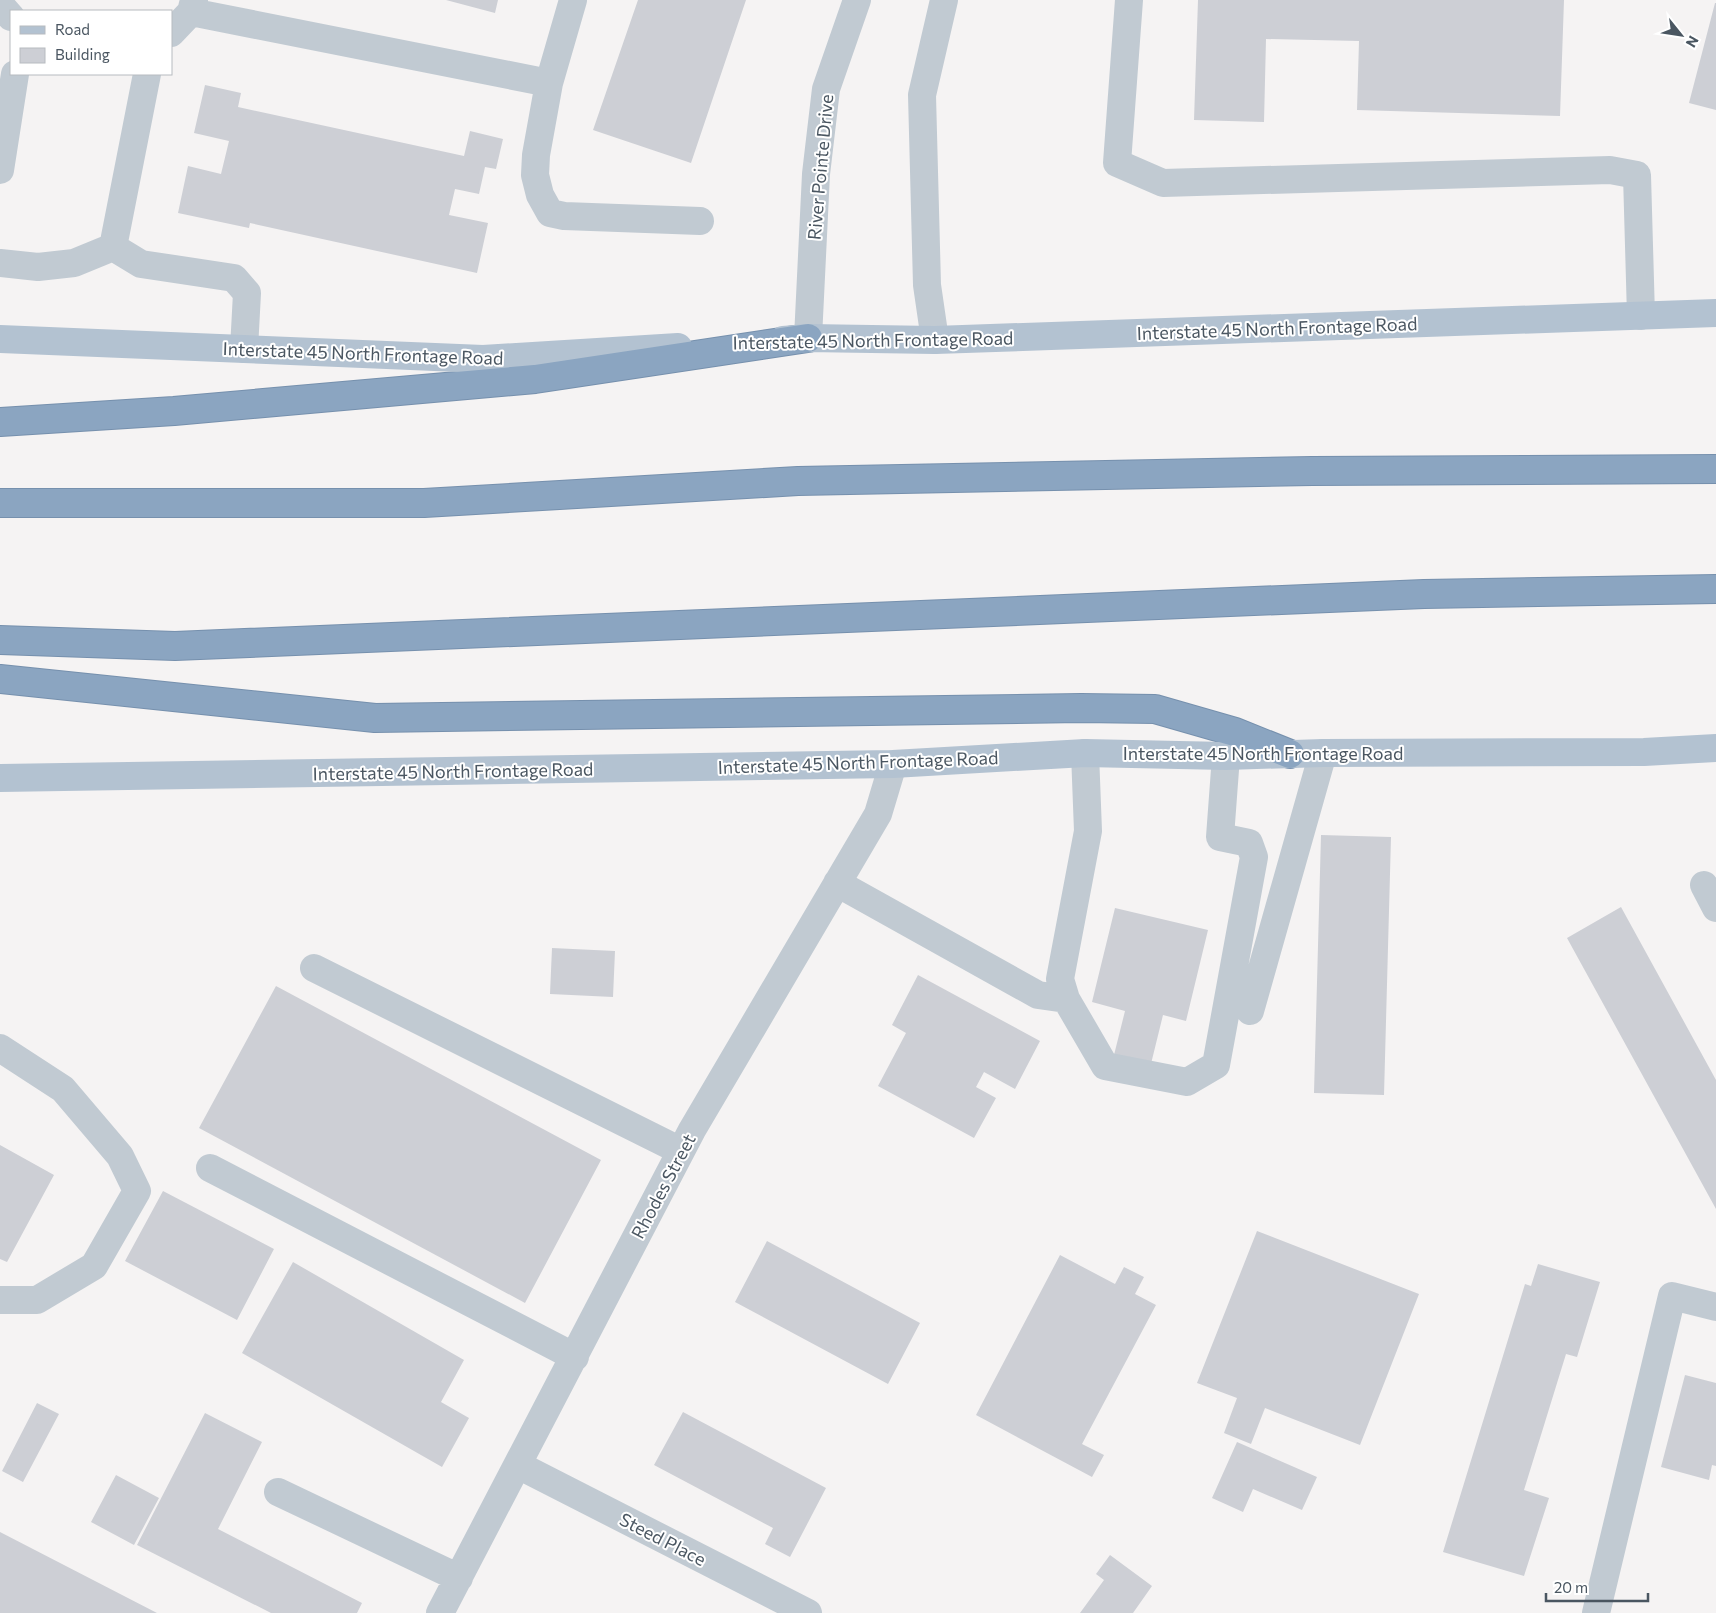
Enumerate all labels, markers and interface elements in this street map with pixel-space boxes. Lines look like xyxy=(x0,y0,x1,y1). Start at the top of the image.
legend xyxy=(10,10,172,75)
north arrow xyxy=(1656,10,1706,60)
text: Road xyxy=(55,20,90,38)
text: N xyxy=(1683,33,1703,51)
text: Building xyxy=(55,45,110,63)
street label: River Pointe Drive xyxy=(803,93,837,241)
street label: Interstate 45 North Frontage Road xyxy=(1136,312,1418,344)
street label: Interstate 45 North Frontage Road xyxy=(732,327,1014,353)
street label: Interstate 45 North Frontage Road xyxy=(222,337,504,369)
street label: Interstate 45 North Frontage Road xyxy=(1123,742,1403,764)
street label: Interstate 45 North Frontage Road xyxy=(717,746,999,778)
street label: Interstate 45 North Frontage Road xyxy=(312,758,594,784)
street label: Rhodes Street xyxy=(626,1130,700,1242)
street label: Steed Place xyxy=(616,1508,710,1570)
scale bar xyxy=(1546,1570,1648,1602)
text: 20 m xyxy=(1554,1578,1588,1596)

